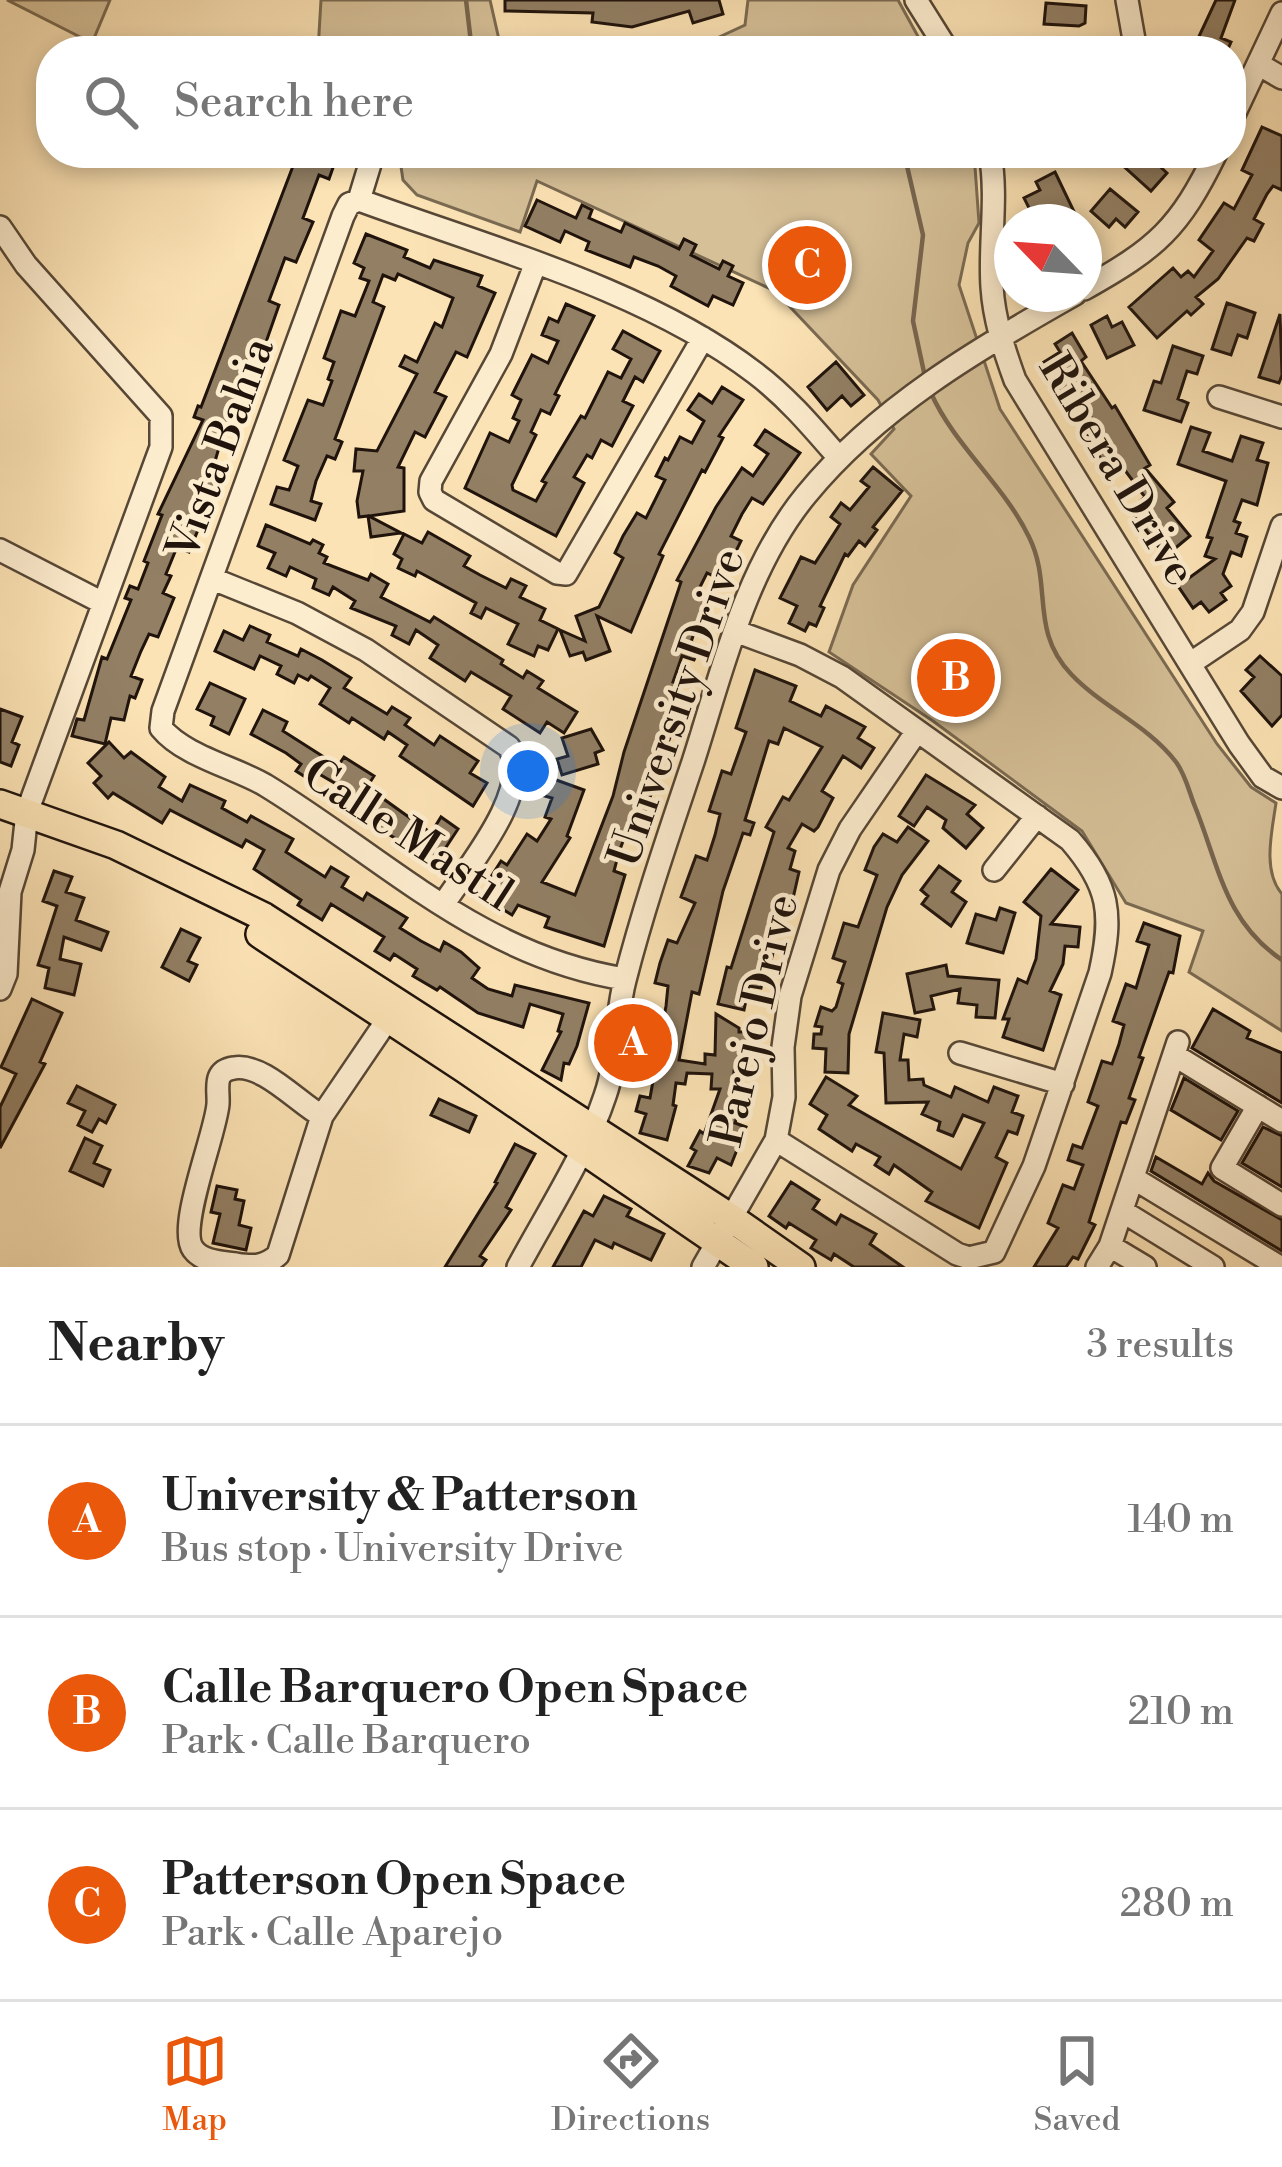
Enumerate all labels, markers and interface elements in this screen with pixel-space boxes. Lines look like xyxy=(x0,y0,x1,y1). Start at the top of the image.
search box xyxy=(36,36,1246,168)
icon: search xyxy=(78,69,144,135)
text: Search here xyxy=(174,74,414,131)
north arrow xyxy=(994,204,1102,312)
pin: C xyxy=(768,220,846,310)
street label: Vista Bahia xyxy=(155,330,288,569)
street label: Ribera Drive xyxy=(1025,344,1208,596)
street label: University Drive xyxy=(596,541,759,875)
pin: B xyxy=(917,633,995,723)
your location xyxy=(498,741,558,801)
street label: Calle Mastil xyxy=(292,746,523,924)
street label: Parejo Drive xyxy=(699,889,812,1152)
pin: A xyxy=(594,998,672,1088)
text: Nearby xyxy=(48,1313,224,1377)
text: 3 results xyxy=(1086,1321,1234,1370)
text: University & Patterson xyxy=(162,1468,638,1525)
text: A xyxy=(73,1496,101,1545)
text: 140 m xyxy=(1127,1496,1234,1545)
text: Bus stop · University Drive xyxy=(162,1525,623,1574)
text: Calle Barquero Open Space xyxy=(162,1660,748,1717)
text: B xyxy=(72,1688,102,1737)
text: 210 m xyxy=(1128,1688,1234,1737)
text: Park · Calle Barquero xyxy=(162,1717,531,1766)
text: Patterson Open Space xyxy=(162,1852,626,1909)
text: C xyxy=(73,1880,101,1929)
text: 280 m xyxy=(1120,1880,1234,1929)
text: Park · Calle Aparejo xyxy=(162,1909,503,1958)
tab: Map xyxy=(162,2028,228,2141)
tab: Directions xyxy=(551,2028,710,2141)
tab: Saved xyxy=(1034,2028,1120,2141)

